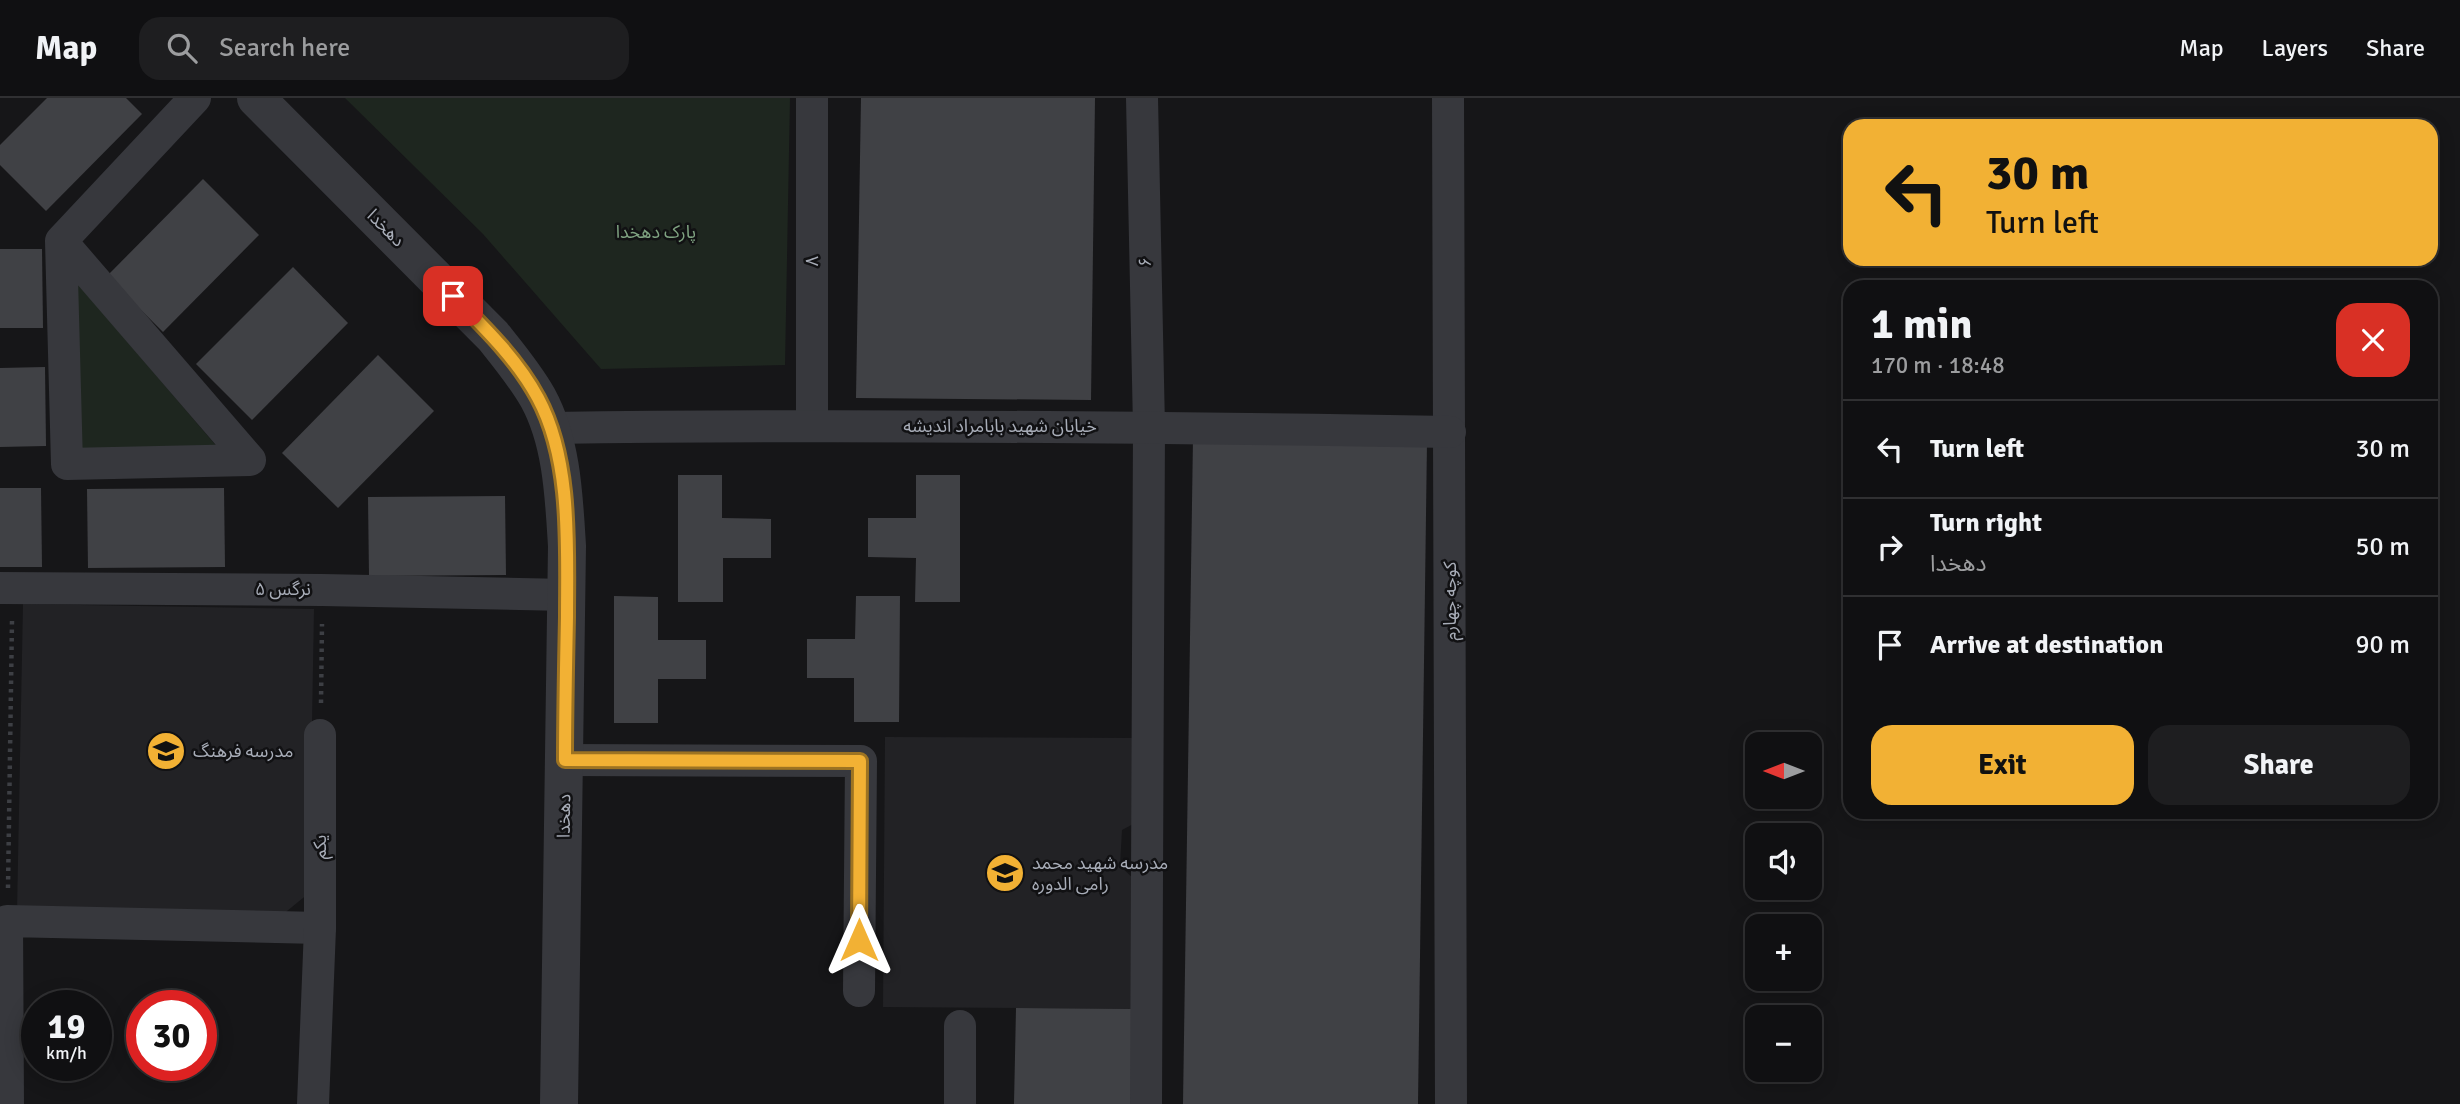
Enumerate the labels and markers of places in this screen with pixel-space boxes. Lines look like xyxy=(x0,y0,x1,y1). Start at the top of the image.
pin xyxy=(423,266,483,326)
school or university icon: مدرسه فرهنگ xyxy=(145,730,187,772)
place label: مدرسه فرهنگ xyxy=(193,740,293,762)
school or university icon: مدرسه شهید محمد رامی الدوره xyxy=(984,852,1026,894)
place label: مدرسه شهید محمد رامی الدوره xyxy=(1032,852,1168,895)

